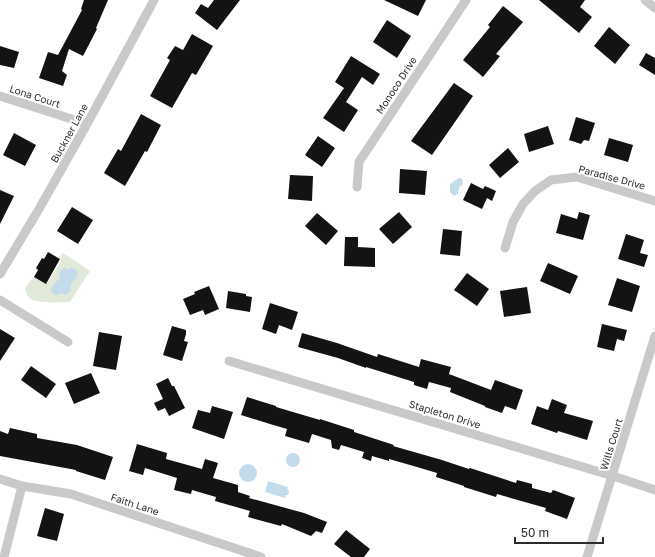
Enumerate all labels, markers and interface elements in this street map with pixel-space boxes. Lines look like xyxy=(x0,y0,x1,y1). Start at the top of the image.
street label: Monoco Drive xyxy=(373,54,419,116)
street label: Lona Court xyxy=(8,82,62,110)
street label: Buckner Lane xyxy=(48,101,90,165)
street label: Paradise Drive xyxy=(577,162,647,192)
street label: Stapleton Drive xyxy=(408,397,482,431)
street label: Wills Court xyxy=(597,417,625,471)
street label: Faith Lane xyxy=(109,491,161,518)
scale bar xyxy=(515,519,603,545)
text: 50 m xyxy=(521,525,549,540)

